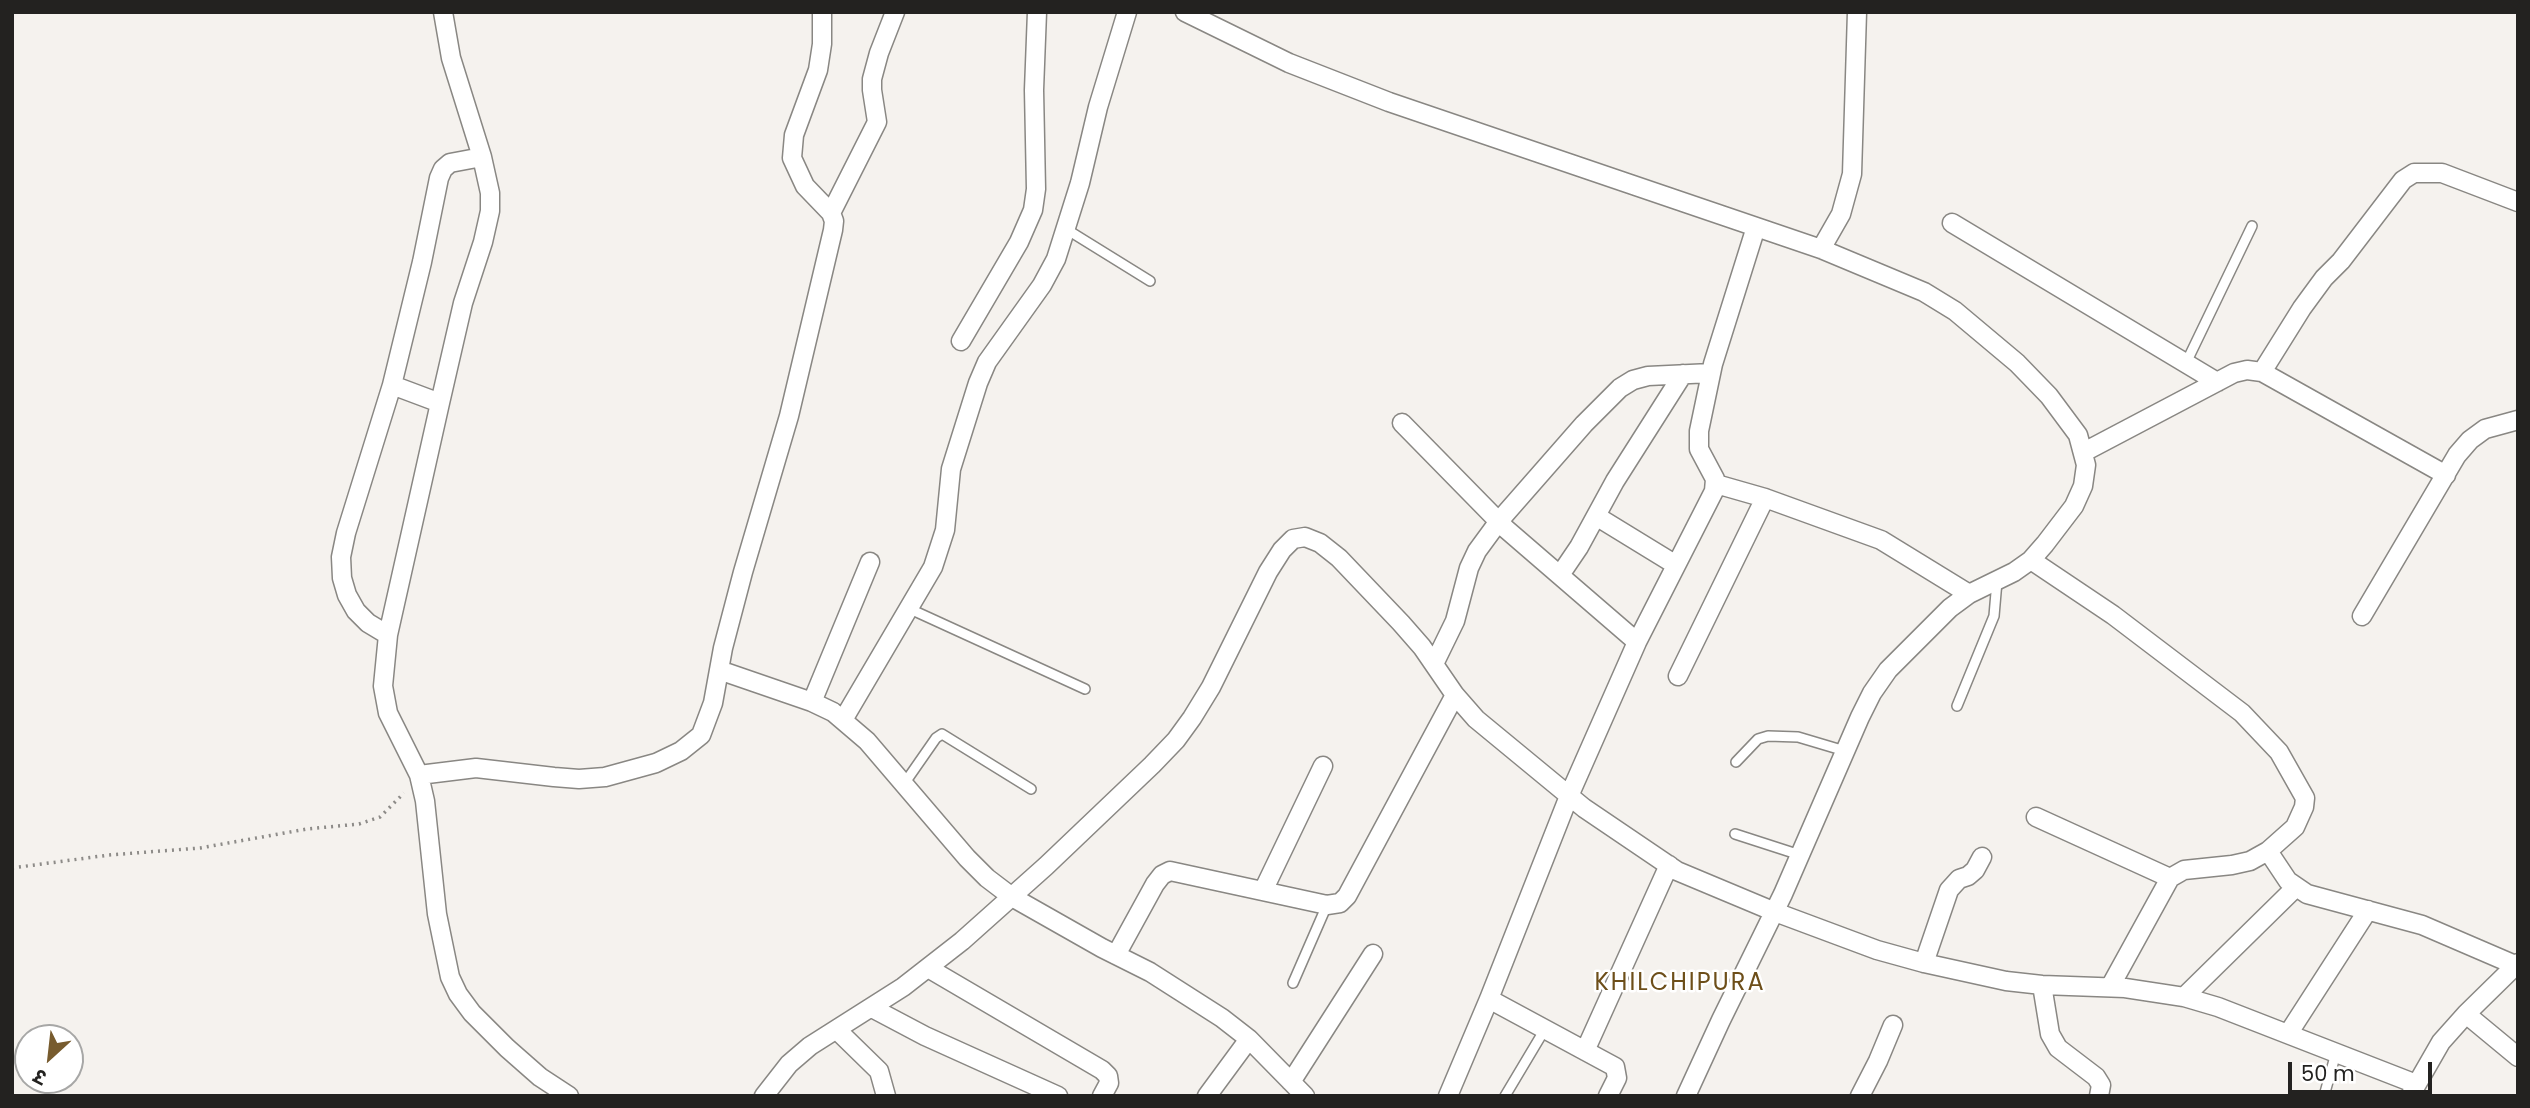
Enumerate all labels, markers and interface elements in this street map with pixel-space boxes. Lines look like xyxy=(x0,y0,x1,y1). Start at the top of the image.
district label: KHILCHIPURA xyxy=(1596,970,1764,998)
north arrow xyxy=(14,1024,84,1094)
scale bar xyxy=(2292,1048,2436,1092)
text: 50 m xyxy=(2301,1059,2355,1088)
text: उ xyxy=(29,1062,51,1091)

